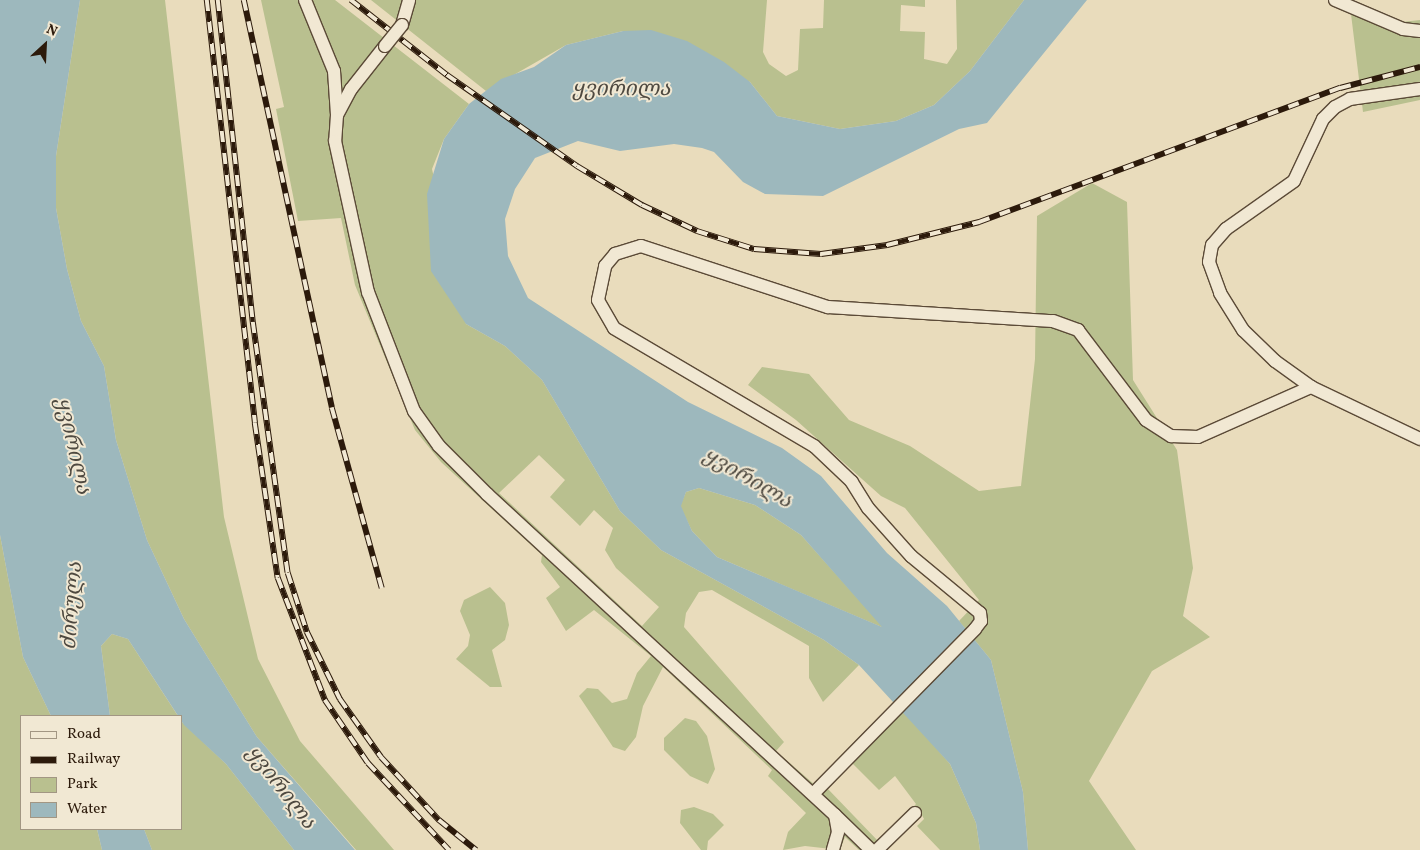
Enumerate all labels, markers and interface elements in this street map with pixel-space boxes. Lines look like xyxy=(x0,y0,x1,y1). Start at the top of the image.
north arrow xyxy=(20,20,70,70)
text: N xyxy=(43,20,60,42)
water label: ყვირილა xyxy=(572,77,670,103)
water label: ყვირილა xyxy=(49,395,95,497)
water label: ყვირილა xyxy=(698,443,796,515)
water label: ძირულა xyxy=(57,561,89,651)
legend xyxy=(20,715,182,830)
text: Road xyxy=(67,724,101,745)
water label: ყვირილა xyxy=(240,741,320,835)
text: Railway xyxy=(67,749,120,770)
text: Park xyxy=(67,774,98,795)
text: Water xyxy=(67,799,107,820)

